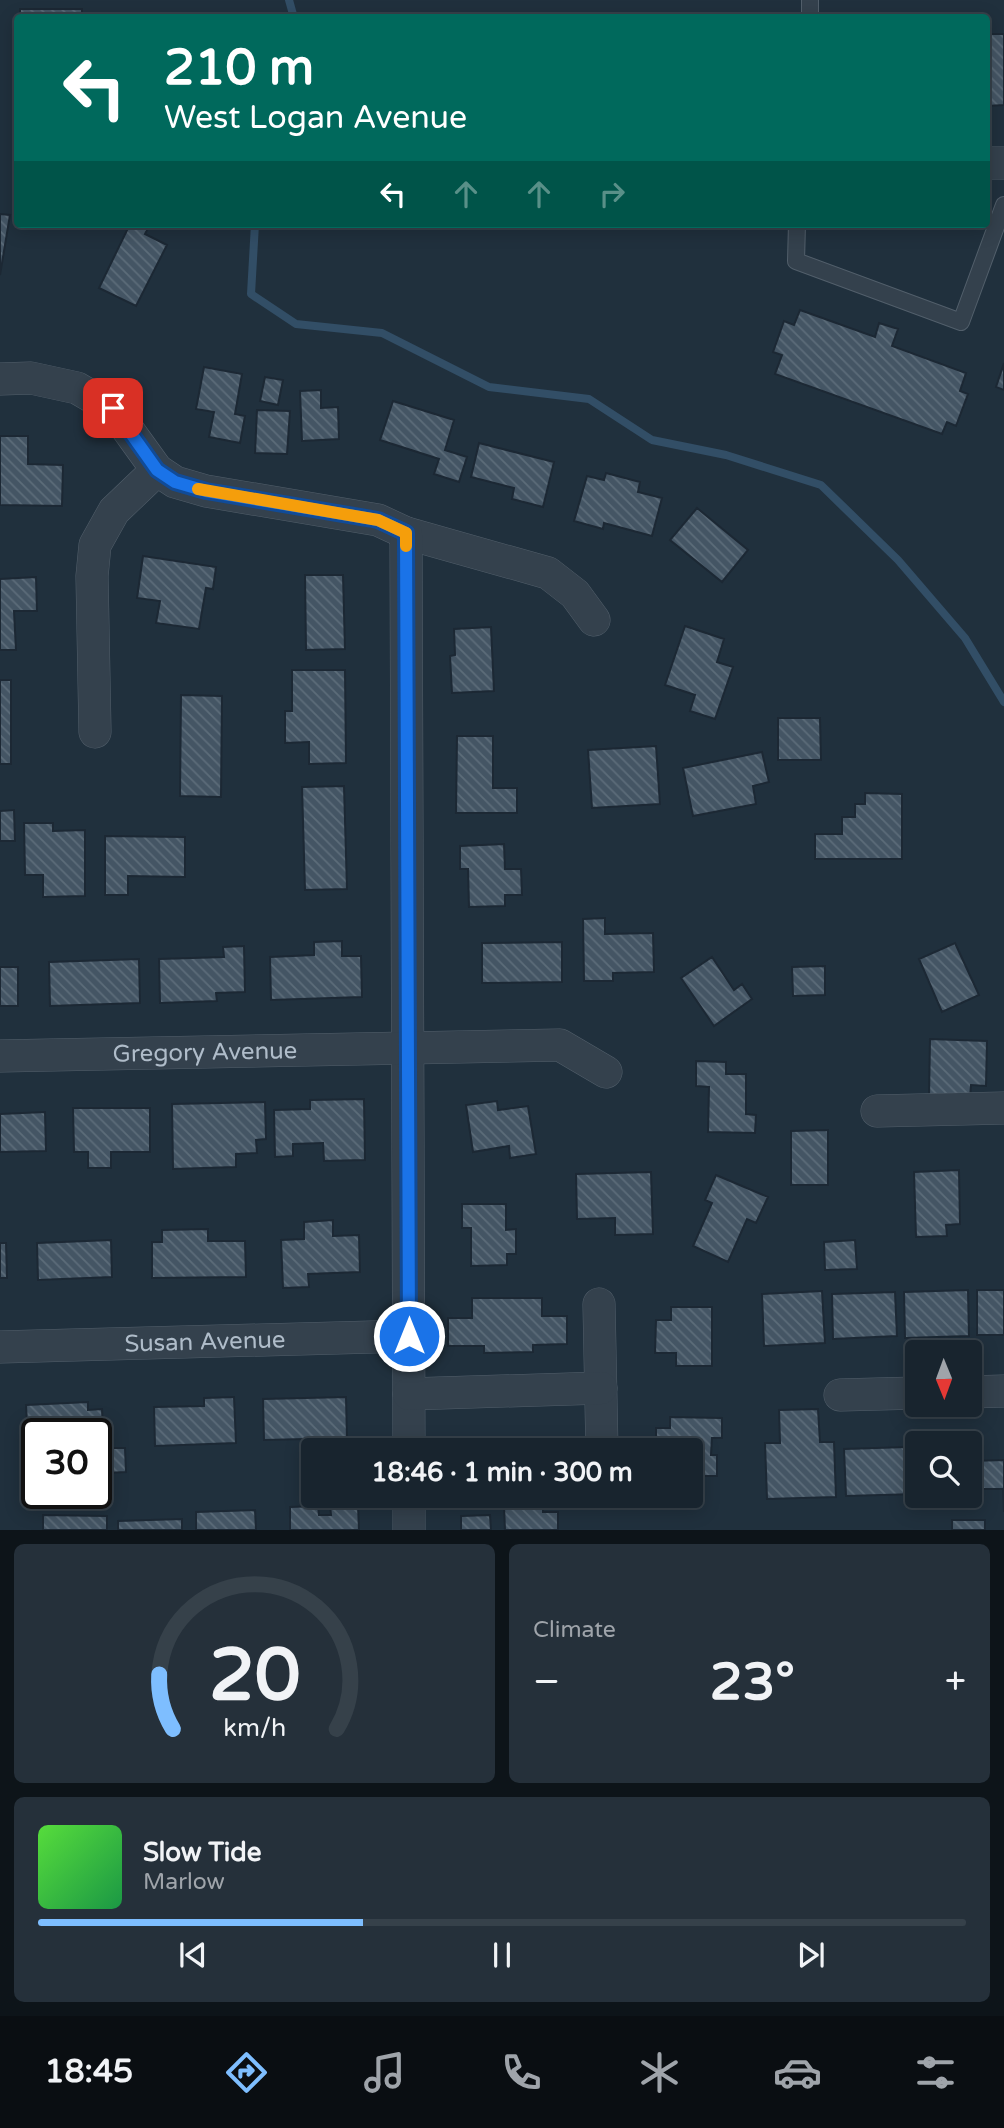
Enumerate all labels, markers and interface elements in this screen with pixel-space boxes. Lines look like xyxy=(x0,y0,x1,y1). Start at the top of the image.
text: 210 m xyxy=(164,39,314,98)
icon: left xyxy=(49,42,140,133)
text: West Logan Avenue xyxy=(164,99,467,137)
icon: left xyxy=(374,175,412,213)
icon: ahead xyxy=(447,175,485,213)
icon: ahead xyxy=(520,175,558,213)
icon: right xyxy=(593,175,631,213)
pin xyxy=(83,378,143,438)
icon: arrive xyxy=(94,389,132,427)
street label: Gregory Avenue xyxy=(112,1036,298,1068)
position arrow xyxy=(372,1299,446,1373)
street label: Susan Avenue xyxy=(124,1325,286,1358)
north arrow xyxy=(905,1340,982,1418)
map controls xyxy=(905,1340,982,1508)
speed limit sign: 30 xyxy=(21,1418,112,1509)
button: search xyxy=(905,1431,982,1508)
text: 18:46 · 1 min · 300 m xyxy=(371,1457,633,1488)
text: Climate xyxy=(533,1616,616,1644)
text: 20 xyxy=(209,1633,300,1721)
text: 23° xyxy=(710,1651,795,1714)
text: − xyxy=(533,1659,560,1705)
text: + xyxy=(945,1659,966,1705)
text: km/h xyxy=(223,1713,286,1743)
text: Slow Tide xyxy=(143,1837,261,1868)
text: Marlow xyxy=(143,1868,225,1896)
icon: previous xyxy=(174,1936,212,1974)
icon: pause xyxy=(483,1936,521,1974)
icon: next xyxy=(792,1936,830,1974)
icon: directions xyxy=(222,2048,271,2097)
icon: music xyxy=(360,2048,409,2097)
icon: phone xyxy=(497,2048,546,2097)
icon: climate xyxy=(635,2048,684,2097)
icon: car xyxy=(773,2048,822,2097)
icon: filters xyxy=(911,2048,960,2097)
text: 18:45 xyxy=(44,2053,133,2091)

